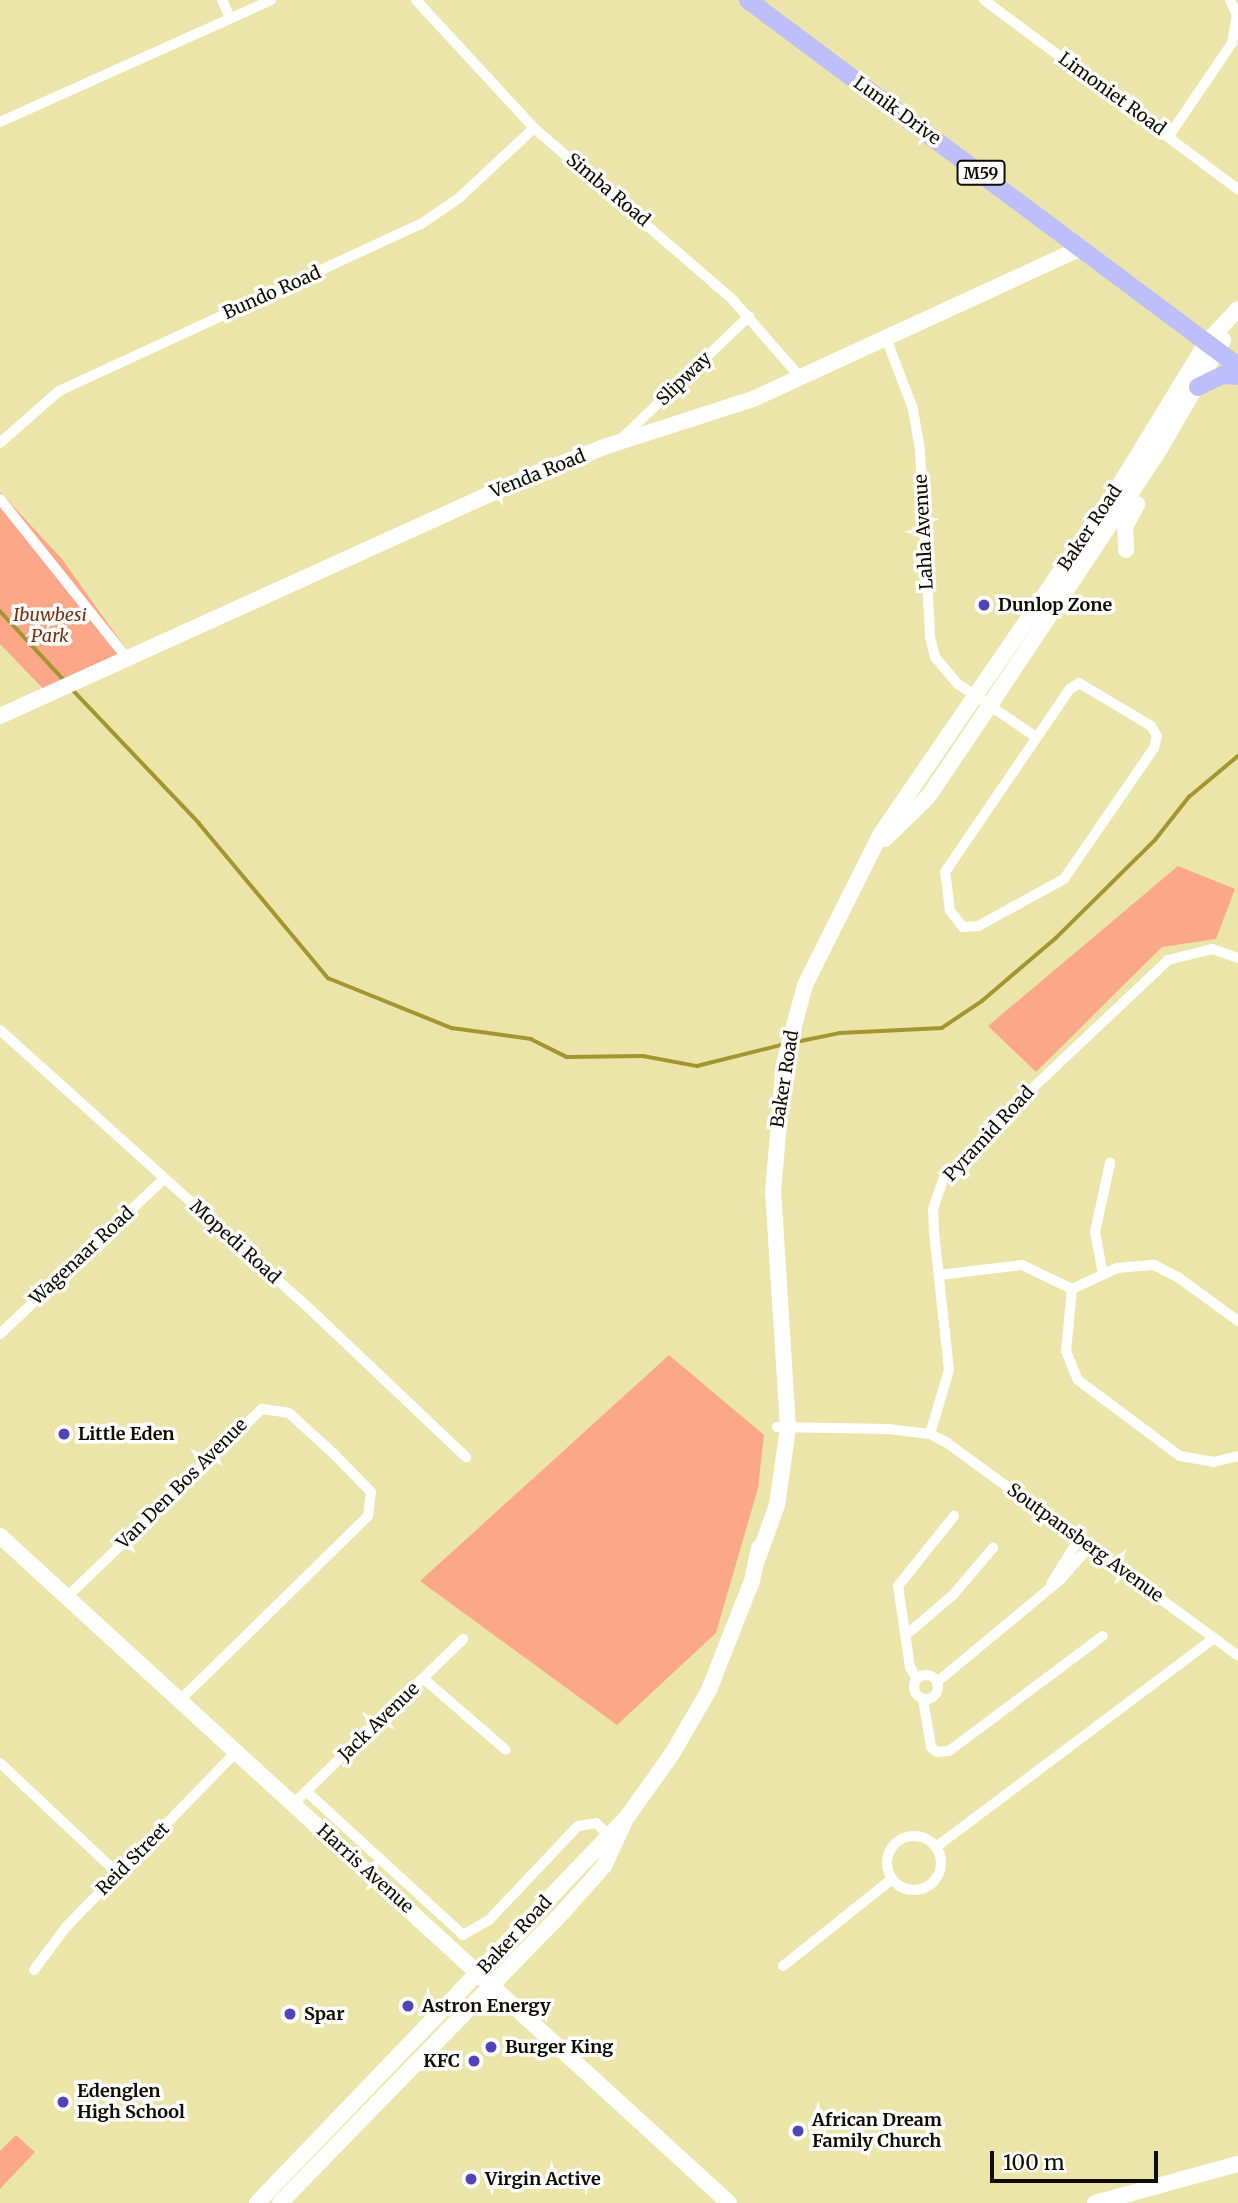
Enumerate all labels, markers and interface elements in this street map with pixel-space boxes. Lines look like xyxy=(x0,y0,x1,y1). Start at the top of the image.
street label: Limoniet Road xyxy=(1054,48,1170,140)
street label: Lunik Drive xyxy=(849,72,945,150)
street label: Simba Road xyxy=(562,149,654,231)
road number: M59 xyxy=(956,160,1006,186)
street label: Bundo Road xyxy=(220,262,324,324)
street label: Slipway xyxy=(652,348,716,410)
street label: Venda Road xyxy=(487,445,589,503)
street label: Lahla Avenue xyxy=(910,474,938,590)
street label: Baker Road xyxy=(1053,481,1127,575)
place label: Dunlop Zone xyxy=(998,594,1112,616)
marker: Dunlop Zone xyxy=(976,597,992,613)
park label: Ibuwbesi Park xyxy=(13,605,87,648)
street label: Baker Road xyxy=(767,1029,803,1129)
street label: Pyramid Road xyxy=(939,1082,1039,1186)
street label: Mopedi Road xyxy=(185,1196,285,1288)
street label: Wagenaar Road xyxy=(25,1202,139,1310)
street label: Van Den Bos Avenue xyxy=(112,1414,252,1554)
place label: Little Eden xyxy=(78,1423,175,1445)
marker: Little Eden xyxy=(56,1426,72,1442)
street label: Soutpansberg Avenue xyxy=(1003,1479,1167,1607)
street label: Jack Avenue xyxy=(334,1678,424,1766)
street label: Reid Street xyxy=(92,1818,174,1900)
street label: Harris Avenue xyxy=(312,1820,418,1918)
street label: Baker Road xyxy=(473,1892,557,1978)
place label: Astron Energy xyxy=(422,1995,551,2017)
marker: Astron Energy xyxy=(400,1998,416,2014)
place label: Spar xyxy=(304,2003,345,2025)
marker: Spar xyxy=(282,2006,298,2022)
place label: Burger King xyxy=(505,2036,613,2058)
marker: Burger King xyxy=(483,2039,499,2055)
place label: KFC xyxy=(423,2050,460,2072)
marker: KFC xyxy=(466,2053,482,2069)
place label: Edenglen High School xyxy=(77,2081,185,2124)
marker: Edenglen High School xyxy=(55,2094,71,2110)
place label: African Dream Family Church xyxy=(812,2110,942,2152)
marker: African Dream Family Church xyxy=(790,2123,806,2139)
scale bar xyxy=(993,2136,1161,2180)
text: 100 m xyxy=(1003,2149,1065,2176)
place label: Virgin Active xyxy=(485,2168,601,2190)
marker: Virgin Active xyxy=(463,2171,479,2187)

